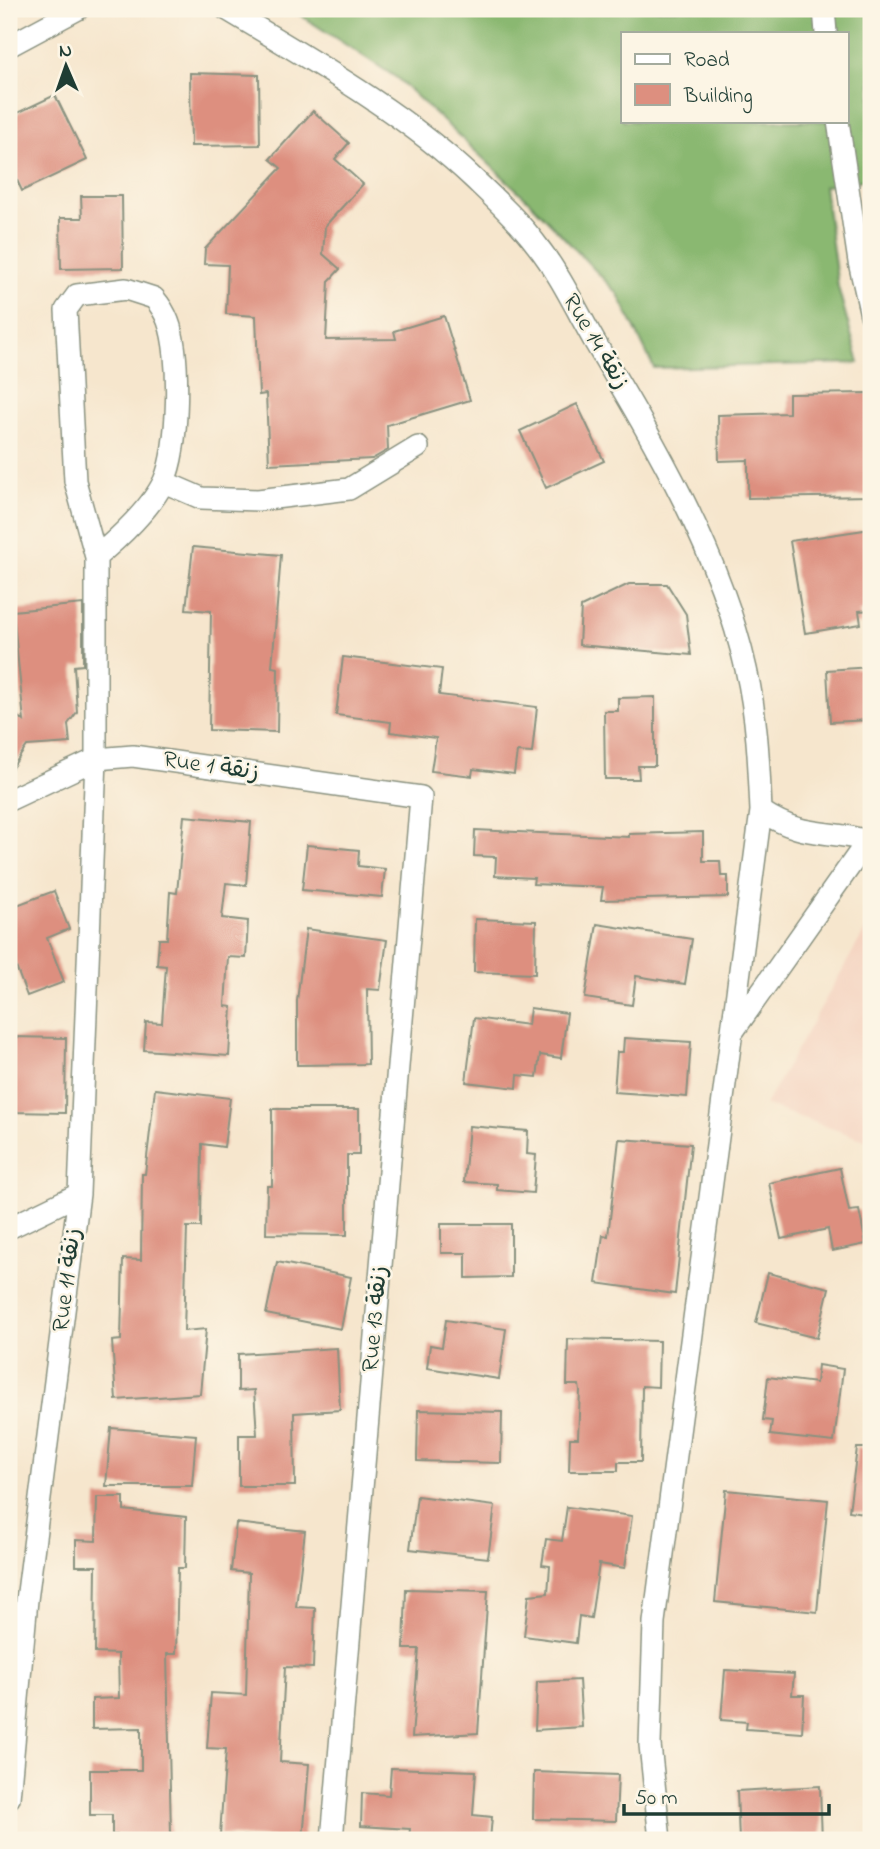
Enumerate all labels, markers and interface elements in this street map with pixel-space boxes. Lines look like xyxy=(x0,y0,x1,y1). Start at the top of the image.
north arrow xyxy=(32,32,102,102)
legend xyxy=(621,32,848,122)
text: N xyxy=(59,38,73,65)
text: Road xyxy=(684,46,730,76)
text: Building xyxy=(683,82,753,114)
street label: Rue 14 زنقة xyxy=(553,287,637,397)
street label: Rue 1 زنقة xyxy=(161,743,261,791)
street label: Rue 11 زنقة xyxy=(44,1226,92,1334)
street label: Rue 13 زنقة xyxy=(354,1264,398,1374)
scale bar xyxy=(624,1772,829,1816)
text: 50 m xyxy=(635,1784,678,1814)

